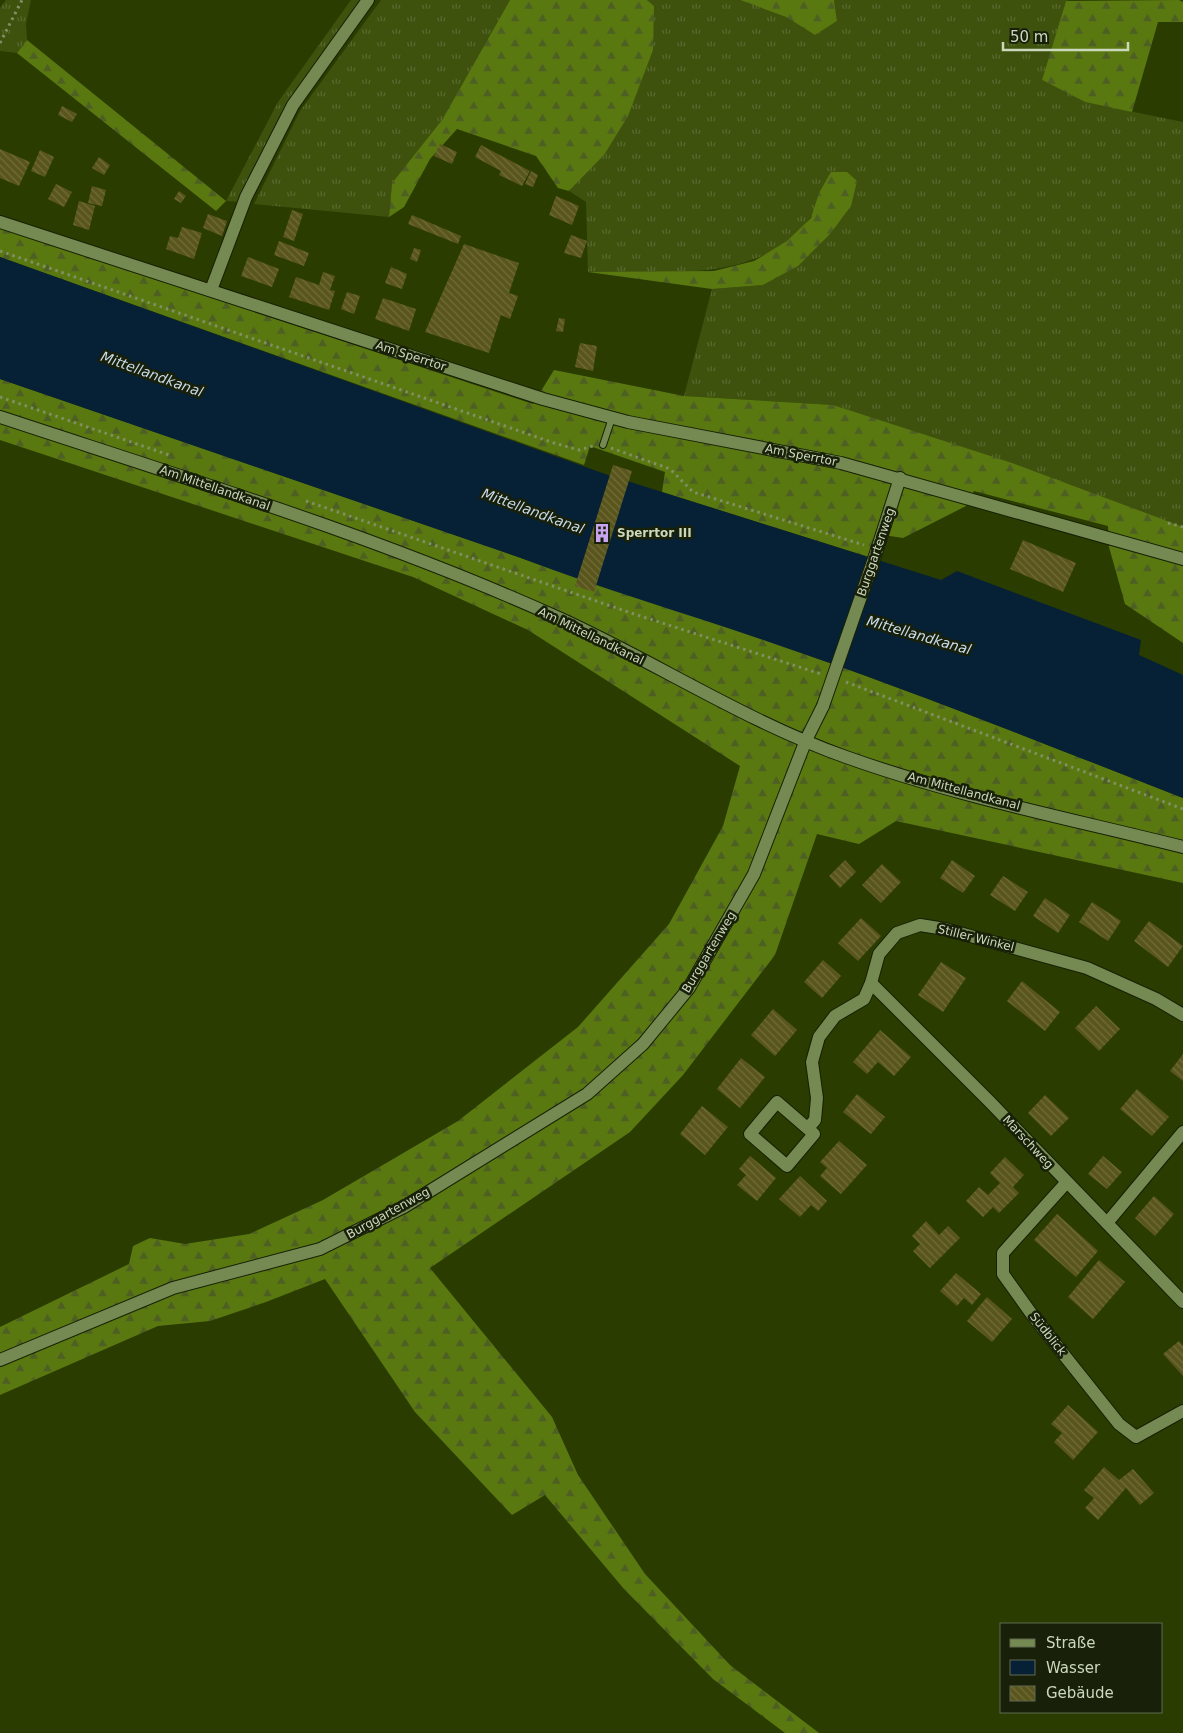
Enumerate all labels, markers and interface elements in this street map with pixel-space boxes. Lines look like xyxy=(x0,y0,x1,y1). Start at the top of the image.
scale bar xyxy=(1003,20,1128,52)
text: 50 m xyxy=(1010,28,1048,46)
street label: Am Sperrtor xyxy=(374,338,448,374)
water label: Mittellandkanal xyxy=(99,348,205,400)
street label: Am Sperrtor xyxy=(764,441,838,469)
street label: Am Mittellandkanal xyxy=(158,463,272,513)
water label: Mittellandkanal xyxy=(480,485,586,537)
street label: Burggartenweg xyxy=(854,506,898,598)
building icon: Sperrtor III xyxy=(591,522,613,544)
place label: Sperrtor III xyxy=(617,526,692,540)
street label: Am Mittellandkanal xyxy=(536,604,646,668)
water label: Mittellandkanal xyxy=(865,612,973,658)
street label: Am Mittellandkanal xyxy=(906,769,1022,813)
street label: Burggartenweg xyxy=(679,909,739,995)
street label: Stiller Winkel xyxy=(936,922,1016,954)
street label: Marschweg xyxy=(1000,1112,1056,1172)
street label: Burggartenweg xyxy=(344,1184,432,1242)
street label: Südblick xyxy=(1027,1310,1069,1358)
legend xyxy=(1000,1623,1163,1713)
text: Straße xyxy=(1046,1634,1095,1652)
text: Wasser xyxy=(1046,1659,1101,1677)
text: Gebäude xyxy=(1046,1684,1114,1702)

